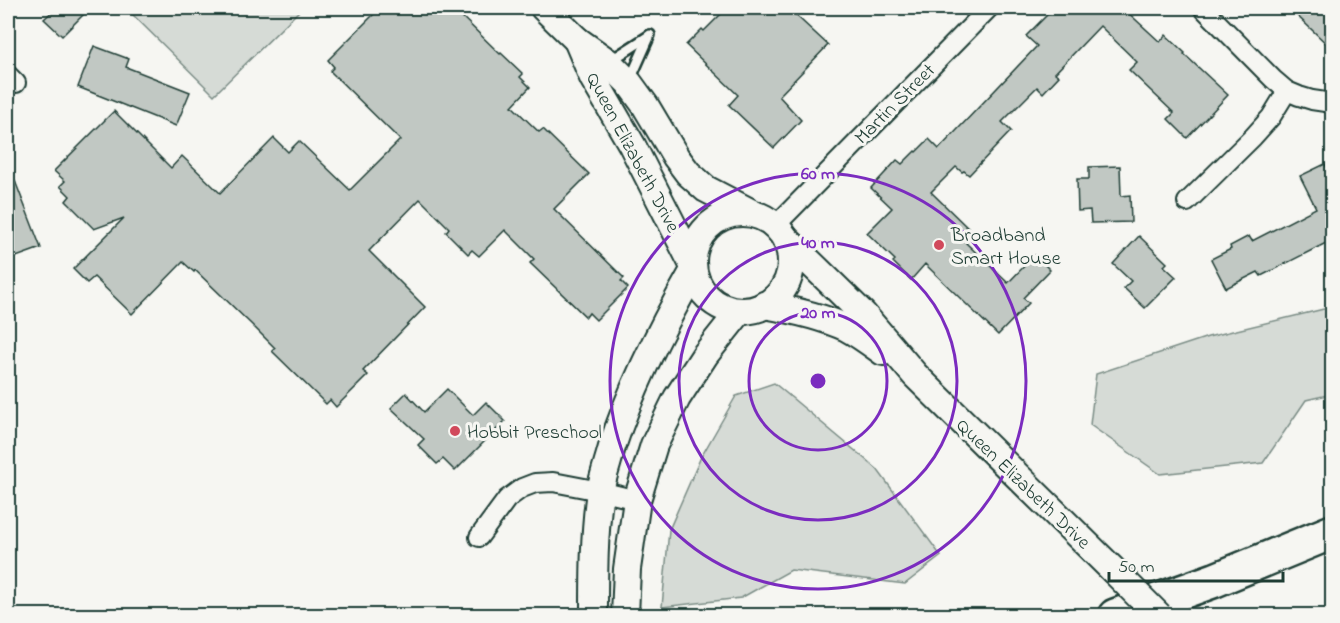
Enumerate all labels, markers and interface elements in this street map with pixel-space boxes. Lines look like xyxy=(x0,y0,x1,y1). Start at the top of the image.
street label: Martin Street xyxy=(848,57,943,152)
street label: Queen Elizabeth Drive xyxy=(577,68,686,239)
text: 60 m xyxy=(801,162,835,188)
place label: Broadband Smart House xyxy=(950,222,1061,274)
text: 40 m xyxy=(801,231,835,257)
marker: Broadband Smart House xyxy=(932,238,946,252)
text: 20 m xyxy=(799,301,836,327)
centre of rings xyxy=(808,371,828,391)
street label: Queen Elizabeth Drive xyxy=(948,413,1096,557)
place label: Hobbit Preschool xyxy=(467,419,602,448)
marker: Hobbit Preschool xyxy=(448,424,462,438)
scale bar xyxy=(1109,545,1283,583)
text: 50 m xyxy=(1118,555,1155,581)

